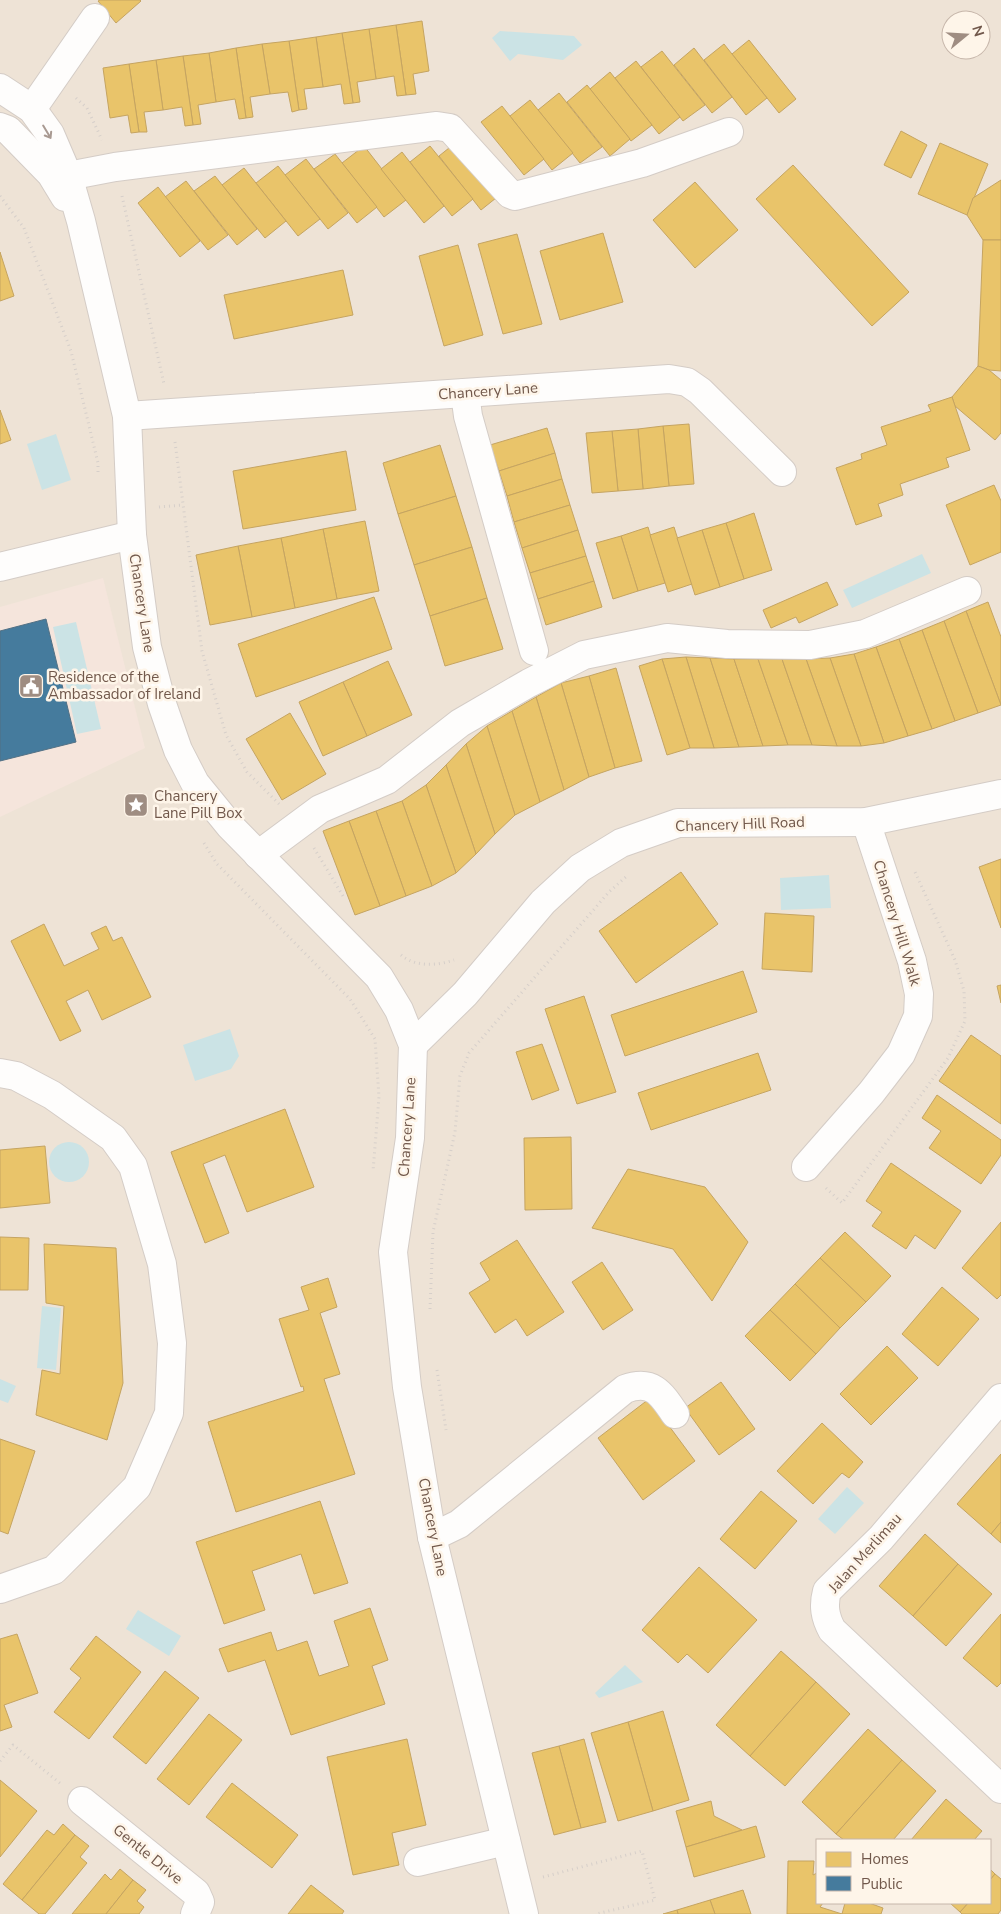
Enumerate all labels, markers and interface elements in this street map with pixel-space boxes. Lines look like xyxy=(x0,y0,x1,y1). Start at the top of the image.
north arrow xyxy=(941,10,991,60)
text: N xyxy=(967,23,989,39)
one-way arrow xyxy=(43,125,53,139)
street label: Chancery Lane xyxy=(438,378,539,404)
street label: Chancery Lane xyxy=(124,552,160,654)
place label: Residence of the Ambassador of Ireland xyxy=(48,667,201,704)
public building icon: Residence of the Ambassador of Ireland xyxy=(18,673,44,699)
place label: Chancery Lane Pill Box xyxy=(154,786,242,823)
place icon: Chancery Lane Pill Box xyxy=(123,792,149,818)
street label: Chancery Hill Road xyxy=(675,812,805,836)
street label: Chancery Hill Walk xyxy=(868,858,926,989)
street label: Chancery Lane xyxy=(394,1076,420,1177)
street label: Chancery Lane xyxy=(414,1476,452,1578)
street label: Jalan Merlimau xyxy=(823,1509,906,1598)
street label: Gentle Drive xyxy=(109,1820,187,1888)
legend xyxy=(816,1839,991,1904)
text: Homes xyxy=(861,1849,909,1869)
text: Public xyxy=(861,1874,902,1894)

